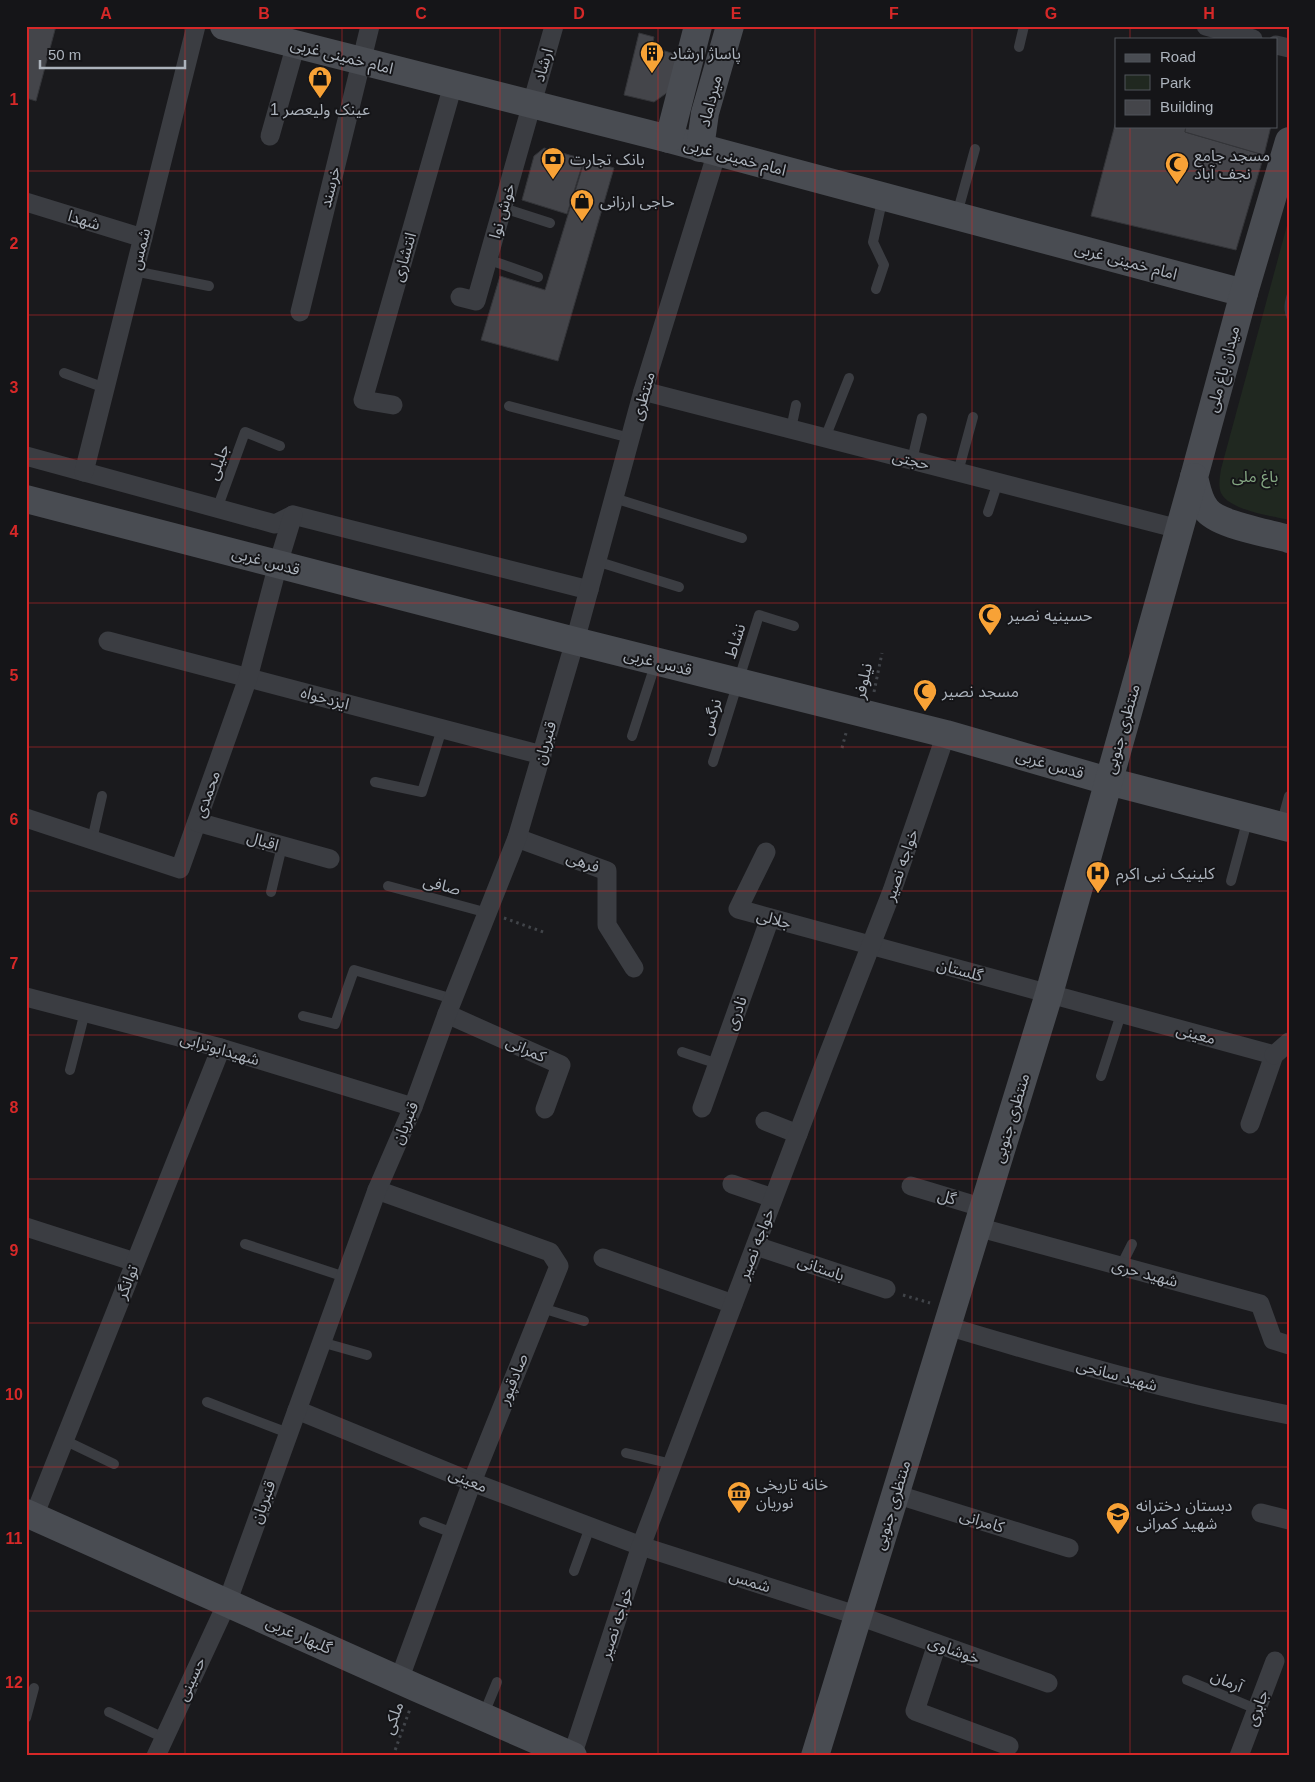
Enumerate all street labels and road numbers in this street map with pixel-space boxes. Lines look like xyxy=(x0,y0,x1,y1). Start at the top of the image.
street label: امام خمینی غربی xyxy=(288,35,395,81)
street label: ارشاد xyxy=(530,46,557,84)
street label: میرداماد xyxy=(695,74,726,129)
street label: امام خمینی غربی xyxy=(681,135,788,183)
street label: خرسند xyxy=(317,165,344,210)
street label: خوش نوا xyxy=(486,182,519,241)
street label: شهدا xyxy=(65,207,102,234)
street label: شمس xyxy=(127,227,154,272)
street label: انتشاری xyxy=(389,230,420,284)
street label: امام خمینی غربی xyxy=(1072,239,1179,287)
street label: میدان باغ ملی xyxy=(1203,324,1247,415)
street label: منتظری xyxy=(628,370,659,423)
street label: جلیلی xyxy=(204,442,233,483)
street label: حجتی xyxy=(891,447,931,474)
street label: قدس غربی xyxy=(230,544,302,579)
street label: نشاط xyxy=(721,622,749,660)
street label: قدس غربی xyxy=(622,645,694,680)
street label: نیلوفر xyxy=(851,662,876,702)
street label: منتظری جنوبی xyxy=(1101,682,1144,776)
street label: ایزدخواه xyxy=(299,683,351,714)
street label: نرگس xyxy=(697,697,725,737)
street label: قنبریان xyxy=(531,719,560,767)
street label: قدس غربی xyxy=(1014,746,1086,783)
street label: محمدی xyxy=(191,768,224,820)
street label: خواجه نصیر xyxy=(881,827,922,904)
street label: اقبال xyxy=(245,828,281,856)
street label: فرهی xyxy=(564,848,602,877)
street label: صافی xyxy=(421,872,463,899)
street label: جلالی xyxy=(755,906,793,933)
street label: گلستان xyxy=(935,956,985,985)
street label: نادری xyxy=(722,994,751,1033)
street label: معینی xyxy=(1174,1021,1218,1048)
street label: شهیدابوترابی xyxy=(178,1030,261,1069)
street label: کمرانی xyxy=(503,1033,549,1066)
street label: منتظری جنوبی xyxy=(989,1071,1034,1165)
street label: قنبریان xyxy=(389,1099,422,1147)
street label: گل xyxy=(935,1186,959,1209)
street label: خواجه نصیر xyxy=(734,1206,778,1283)
street label: باستانی xyxy=(795,1252,847,1285)
street label: شهید حری xyxy=(1110,1256,1180,1291)
street label: توانگر xyxy=(112,1262,142,1303)
street label: صادقپور xyxy=(495,1351,533,1409)
street label: شهید سانحی xyxy=(1074,1356,1159,1395)
street label: منتظری جنوبی xyxy=(870,1458,915,1552)
street label: معینی xyxy=(446,1465,490,1496)
street label: قنبریان xyxy=(247,1478,280,1526)
street label: کامرانی xyxy=(957,1506,1007,1537)
street label: شمس xyxy=(727,1566,773,1597)
street label: خواجه نصیر xyxy=(596,1585,637,1662)
street label: گلبهار غربی xyxy=(263,1613,335,1658)
street label: خوشاوی xyxy=(926,1633,982,1668)
street label: حسینی xyxy=(174,1654,209,1704)
street label: آرمان xyxy=(1208,1667,1247,1697)
street label: جابری xyxy=(1242,1688,1272,1729)
street label: ملکی xyxy=(379,1700,408,1737)

